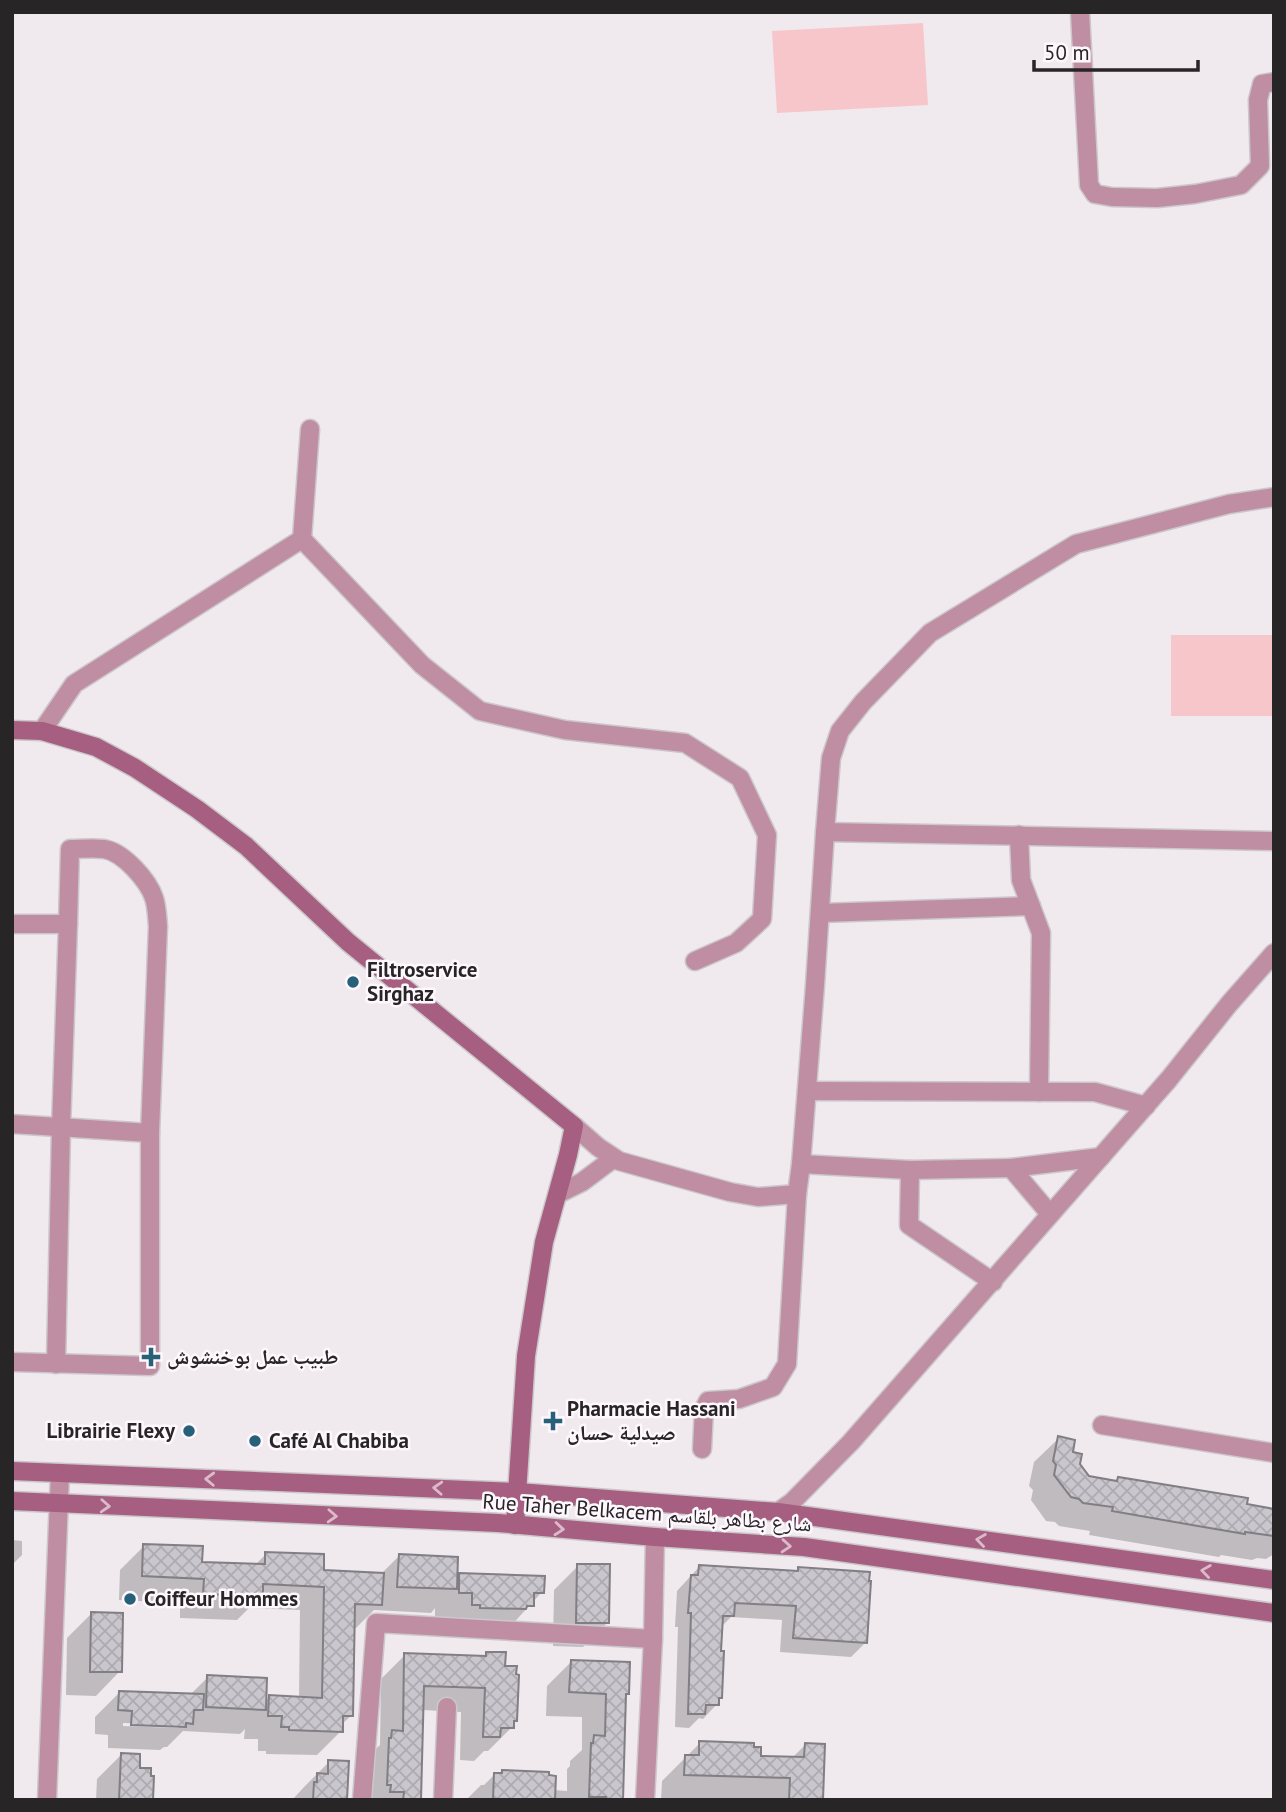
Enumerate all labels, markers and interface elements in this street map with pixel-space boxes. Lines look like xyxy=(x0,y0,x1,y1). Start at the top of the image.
scale bar xyxy=(1034,28,1198,72)
text: 50 m xyxy=(1044,39,1090,66)
place label: Filtroservice Sirghaz xyxy=(367,956,477,1007)
marker: Filtroservice Sirghaz xyxy=(345,974,361,990)
place label: طبيب عمل بوخنشوش xyxy=(167,1343,338,1370)
marker: طبيب عمل بوخنشوش xyxy=(141,1347,161,1367)
place label: Pharmacie Hassani صيدلية حسان xyxy=(567,1395,736,1446)
marker: Pharmacie Hassani صيدلية حسان xyxy=(545,1413,561,1429)
place label: Librairie Flexy xyxy=(46,1417,176,1444)
marker: Librairie Flexy xyxy=(181,1423,197,1439)
place label: Café Al Chabiba xyxy=(269,1427,409,1454)
marker: Café Al Chabiba xyxy=(247,1433,263,1449)
one-way arrow xyxy=(204,1471,215,1486)
one-way arrow xyxy=(432,1480,443,1495)
street label: Rue Taher Belkacem شارع بطاهر بلقاسم xyxy=(482,1488,812,1538)
one-way arrow xyxy=(100,1498,111,1513)
one-way arrow xyxy=(327,1508,338,1523)
one-way arrow xyxy=(553,1521,565,1536)
one-way arrow xyxy=(975,1532,987,1547)
one-way arrow xyxy=(781,1538,792,1553)
one-way arrow xyxy=(1200,1563,1212,1578)
place label: Coiffeur Hommes xyxy=(144,1585,298,1612)
marker: Coiffeur Hommes xyxy=(122,1591,138,1607)

